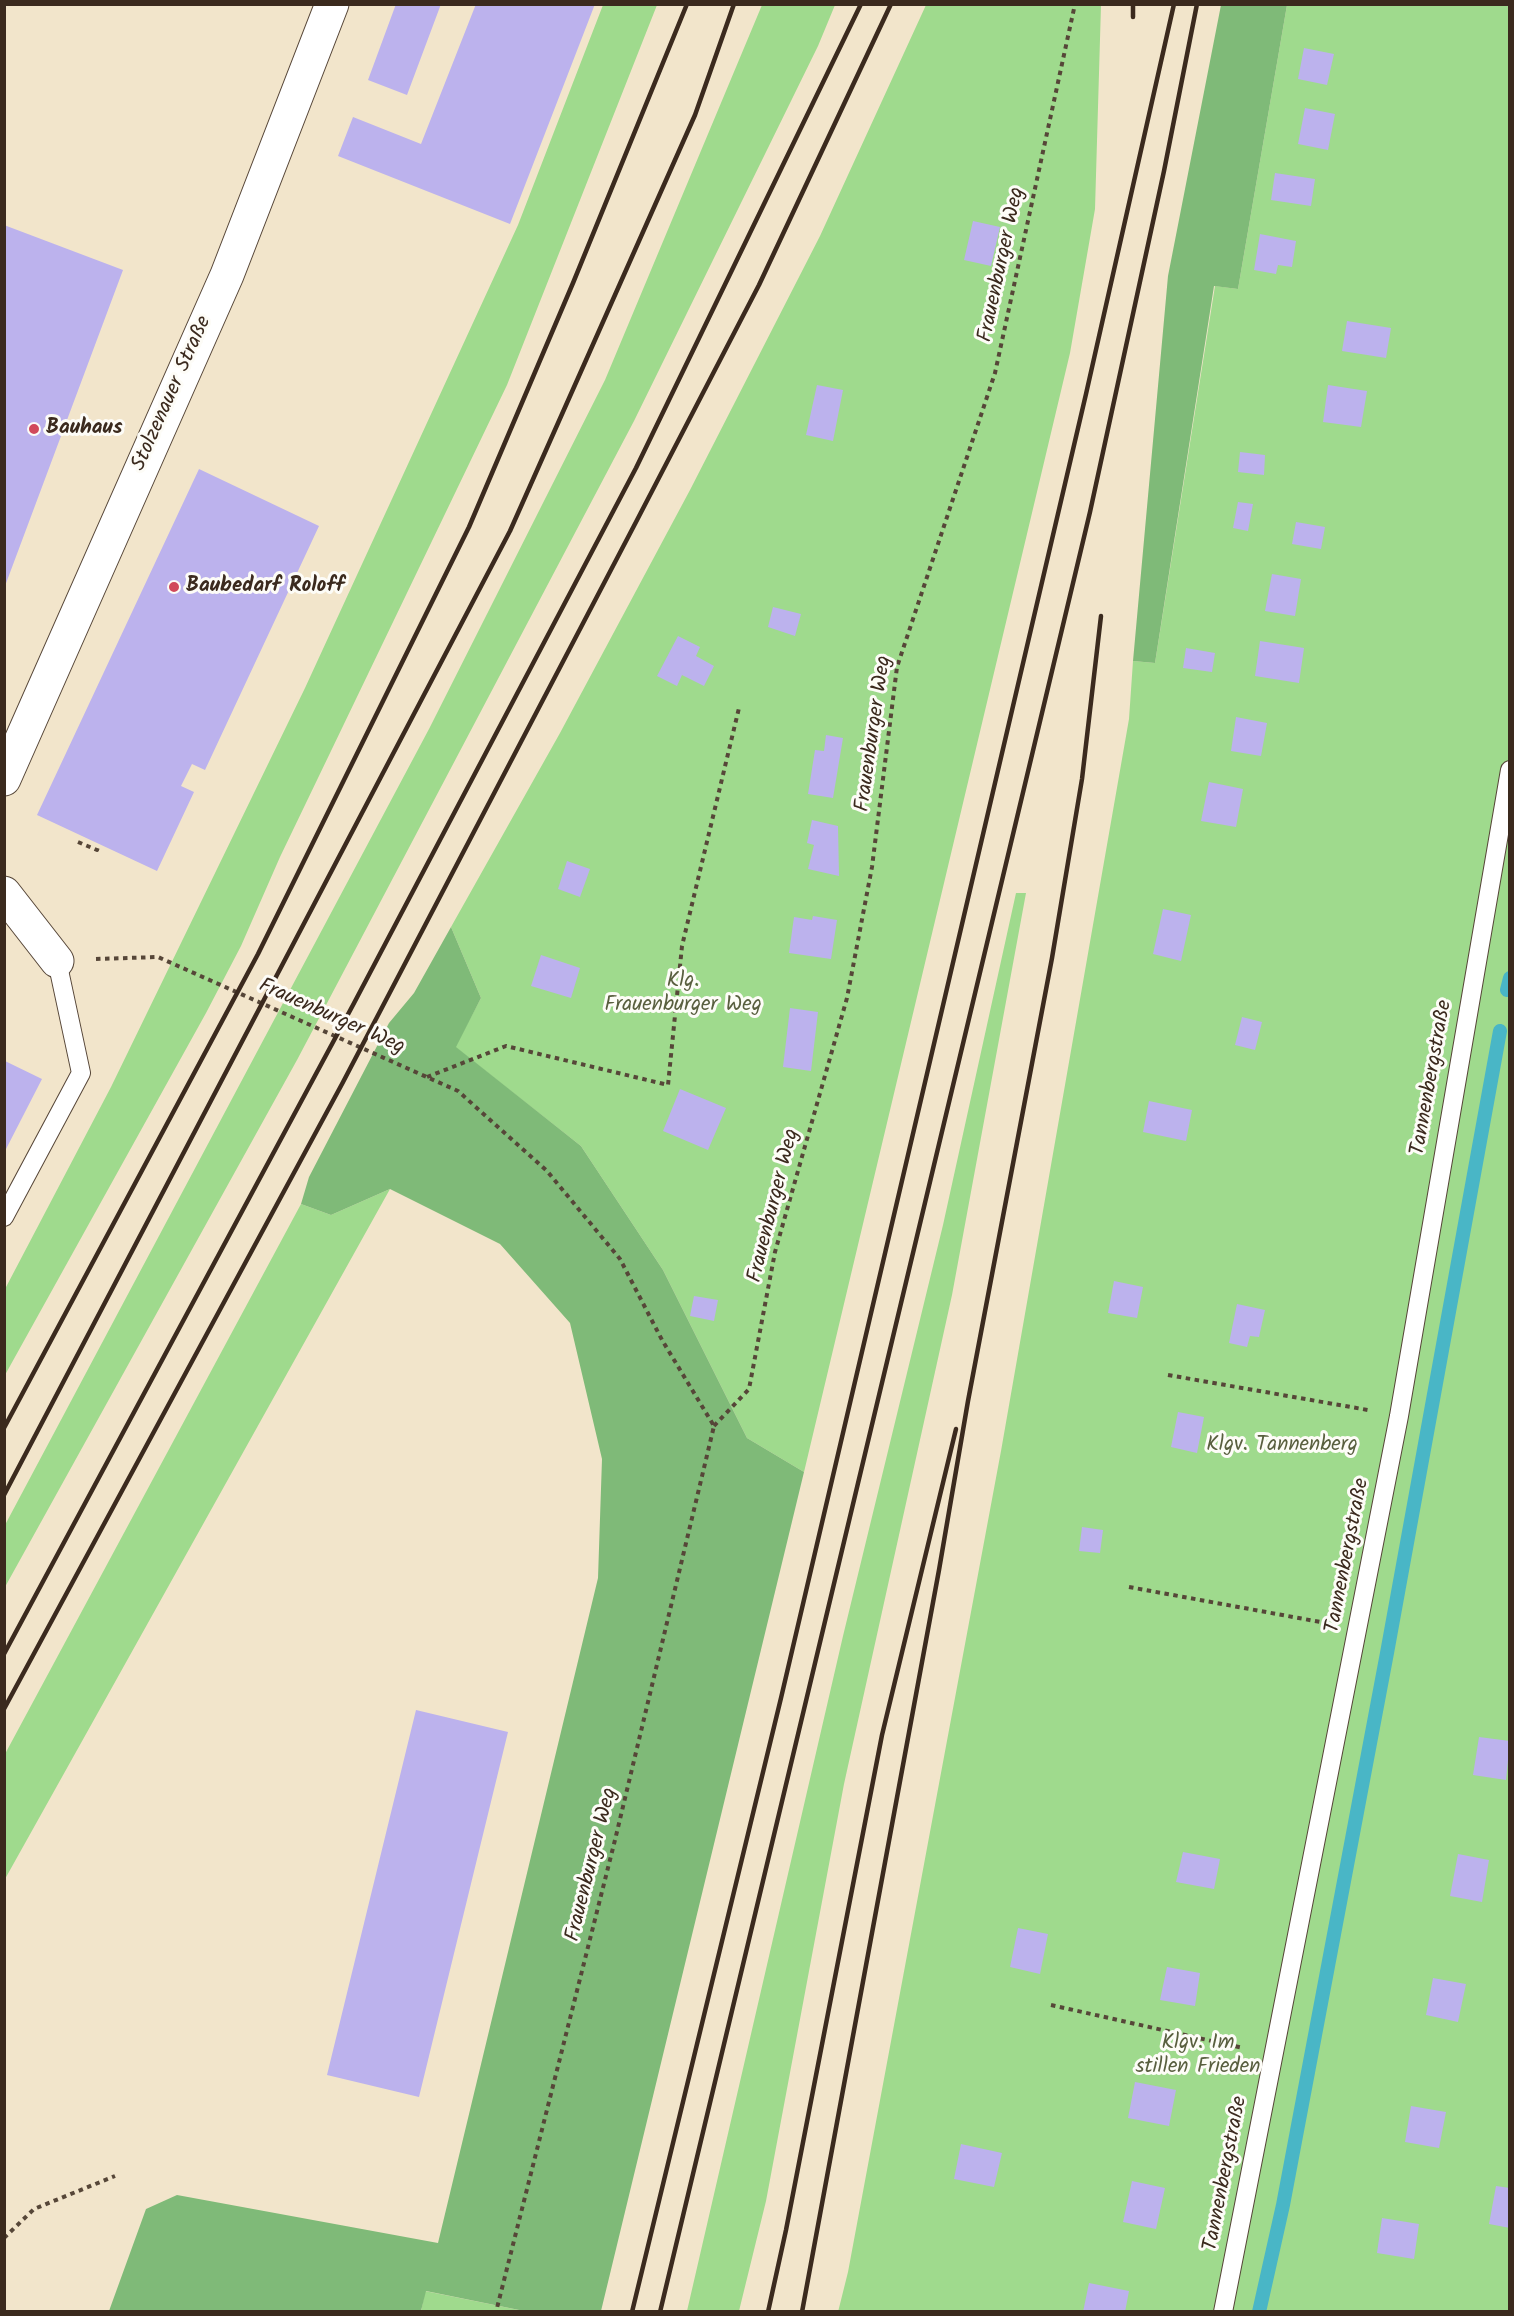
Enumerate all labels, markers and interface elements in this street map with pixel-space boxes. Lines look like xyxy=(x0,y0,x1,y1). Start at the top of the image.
street label: Frauenburger Weg xyxy=(974,185,1032,345)
street label: Stolzenauer Straße xyxy=(128,313,218,475)
place label: Bauhaus xyxy=(46,416,123,442)
marker: Bauhaus xyxy=(27,422,41,436)
place label: Baubedarf Roloff xyxy=(186,574,345,600)
marker: Baubedarf Roloff xyxy=(167,580,181,594)
street label: Frauenburger Weg xyxy=(852,654,898,814)
park label: Klg. Frauenburger Weg xyxy=(604,969,762,1019)
street label: Frauenburger Weg xyxy=(254,975,408,1061)
street label: Tannenbergstraße xyxy=(1407,998,1459,1158)
street label: Frauenburger Weg xyxy=(744,1127,806,1285)
park label: Klgv. Tannenberg xyxy=(1206,1433,1358,1459)
street label: Tannenbergstraße xyxy=(1322,1476,1376,1636)
street label: Frauenburger Weg xyxy=(562,1786,624,1944)
park label: Klgv. Im stillen Frieden xyxy=(1136,2031,1260,2081)
street label: Tannenbergstraße xyxy=(1200,2094,1254,2254)

